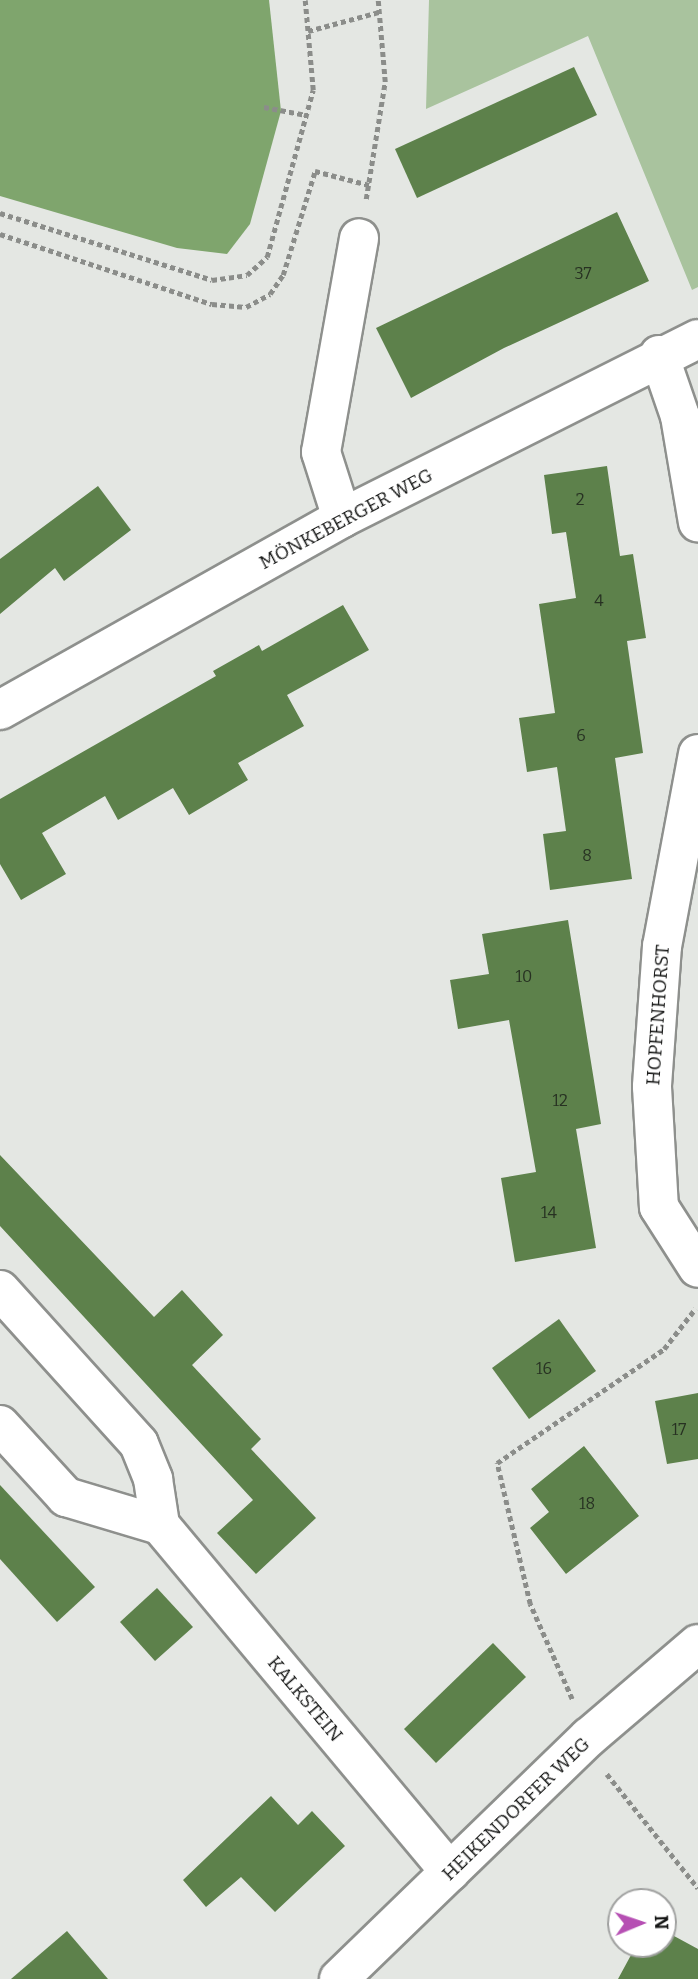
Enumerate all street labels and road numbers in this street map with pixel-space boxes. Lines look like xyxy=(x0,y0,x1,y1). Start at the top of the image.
street label: MÖNKEBERGER WEG xyxy=(255,464,437,574)
street label: HOPFENHORST xyxy=(642,944,674,1086)
street label: KALKSTEIN xyxy=(263,1652,347,1746)
street label: HEIKENDORFER WEG xyxy=(437,1733,595,1885)

